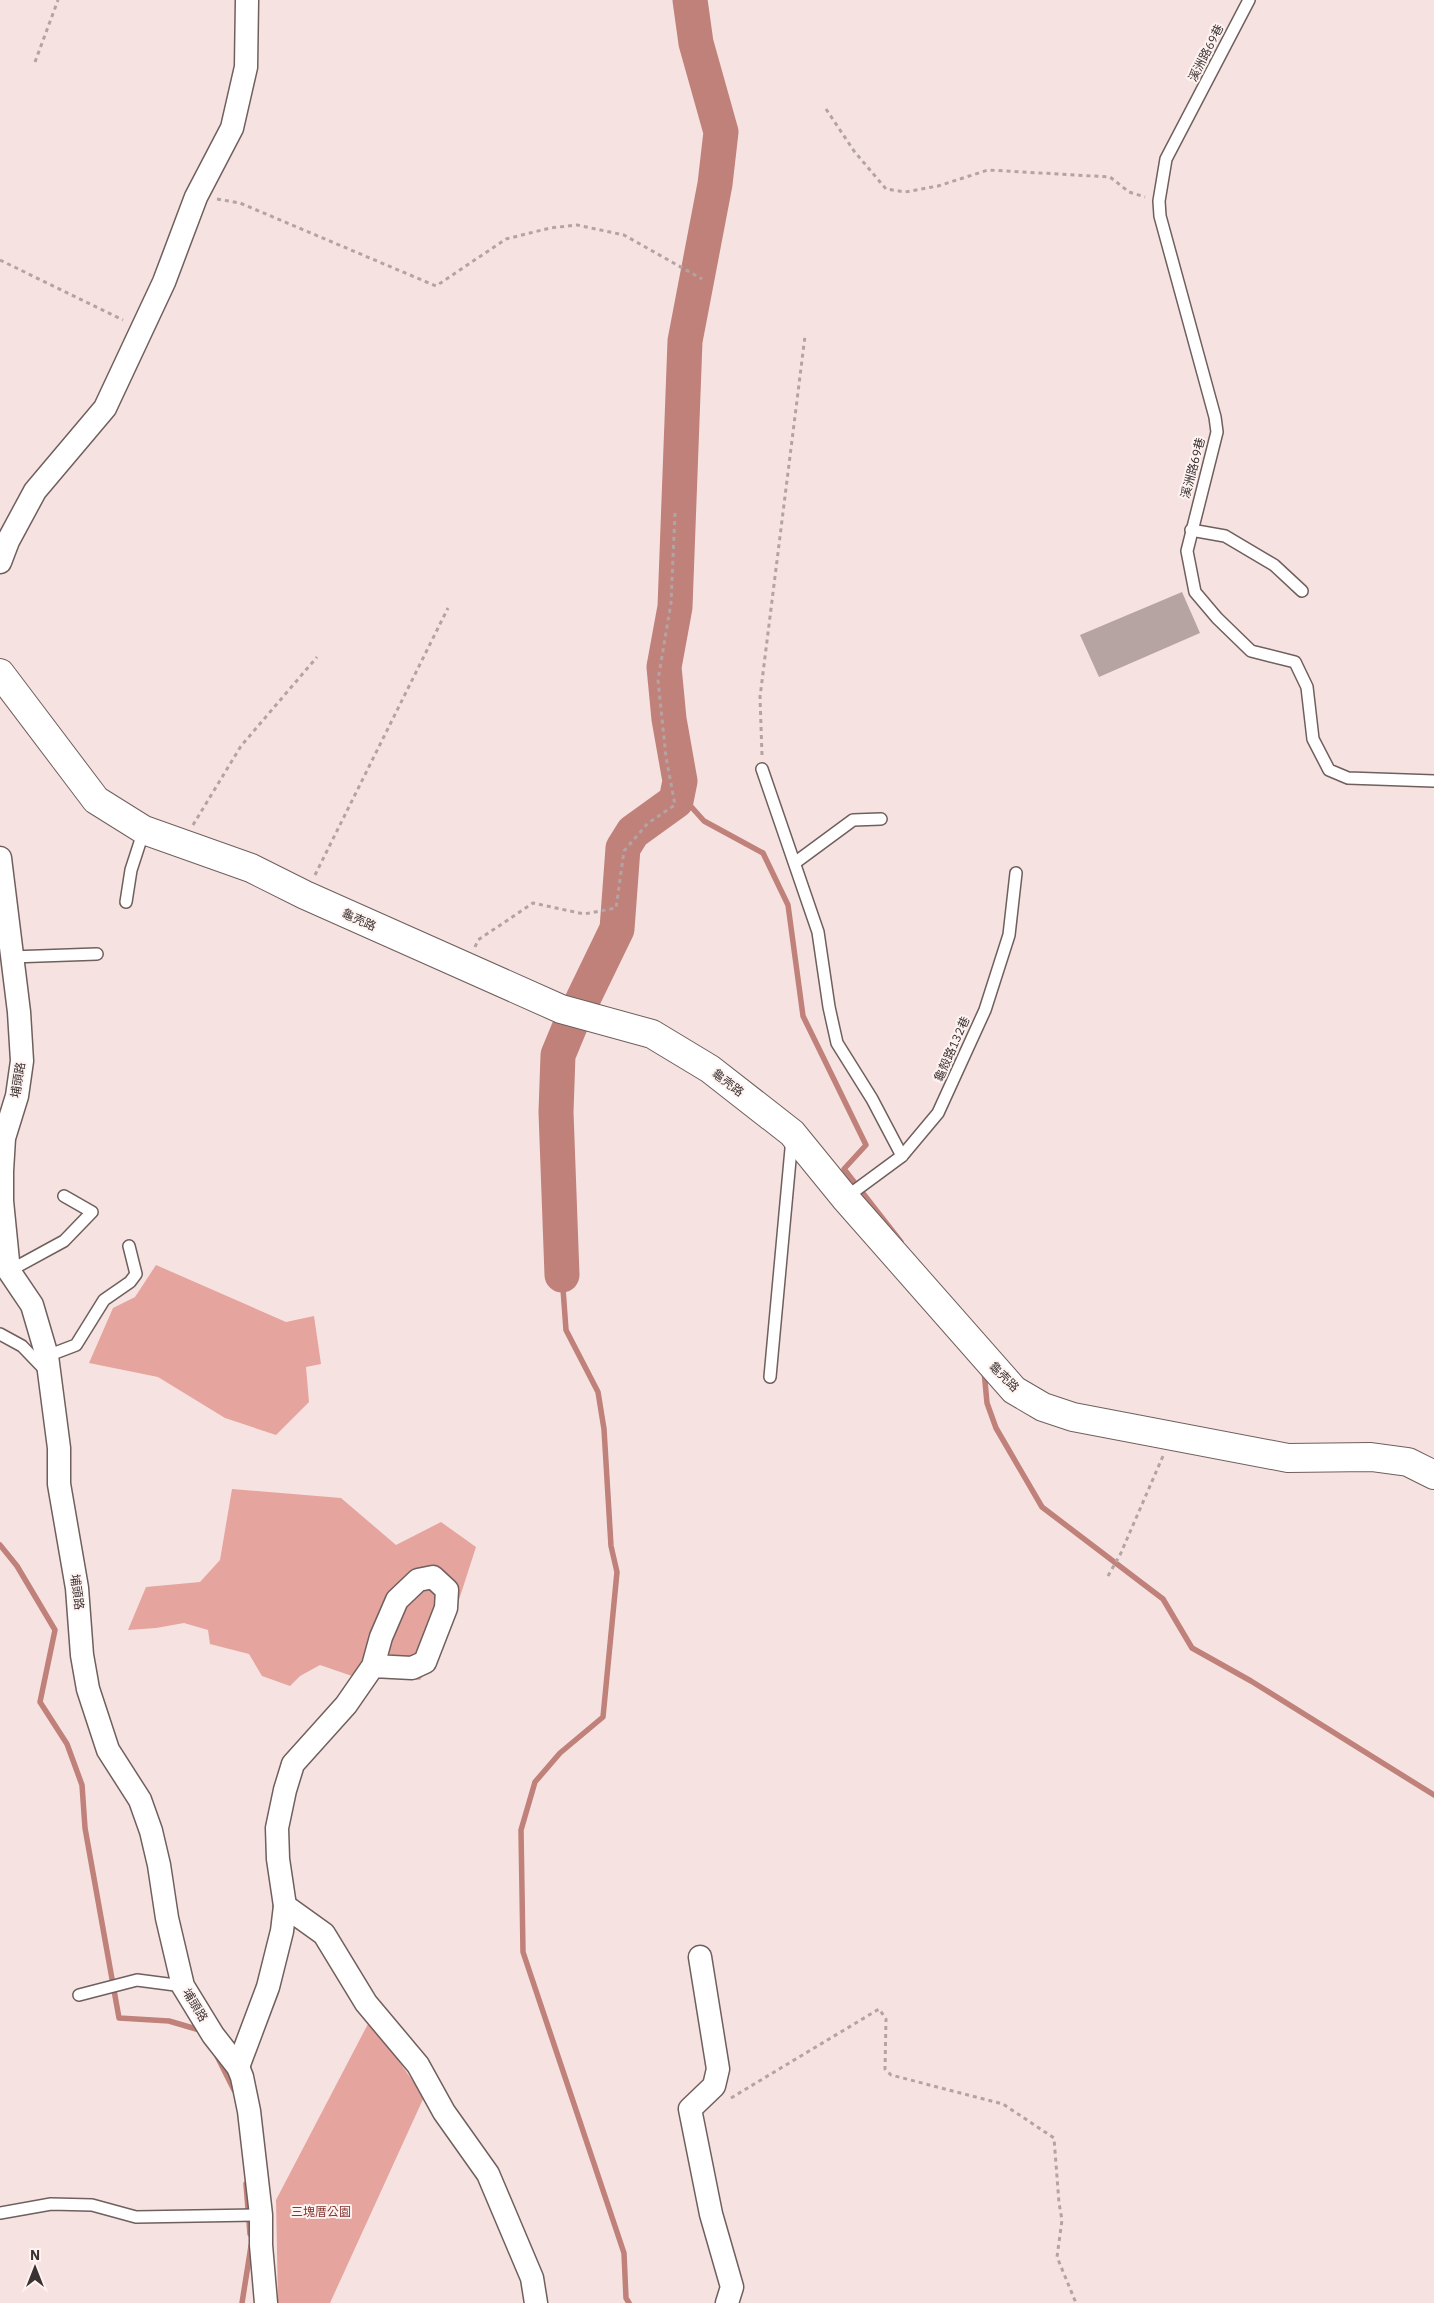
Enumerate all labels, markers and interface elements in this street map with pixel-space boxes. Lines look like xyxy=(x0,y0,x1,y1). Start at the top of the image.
street label: 溪洲路69巷 xyxy=(1185,22,1226,84)
street label: 溪洲路69巷 xyxy=(1177,436,1208,500)
street label: 龜壳路 xyxy=(340,905,379,934)
street label: 龜殼路132巷 xyxy=(931,1014,973,1084)
street label: 埔頭路 xyxy=(7,1061,28,1099)
street label: 龜壳路 xyxy=(710,1066,747,1100)
street label: 龜壳路 xyxy=(986,1359,1022,1395)
street label: 埔頭路 xyxy=(68,1573,87,1611)
street label: 埔頭路 xyxy=(180,1985,211,2024)
park label: 三塊厝公園 xyxy=(291,2204,351,2219)
north arrow xyxy=(10,2243,60,2293)
text: N xyxy=(30,2246,40,2264)

